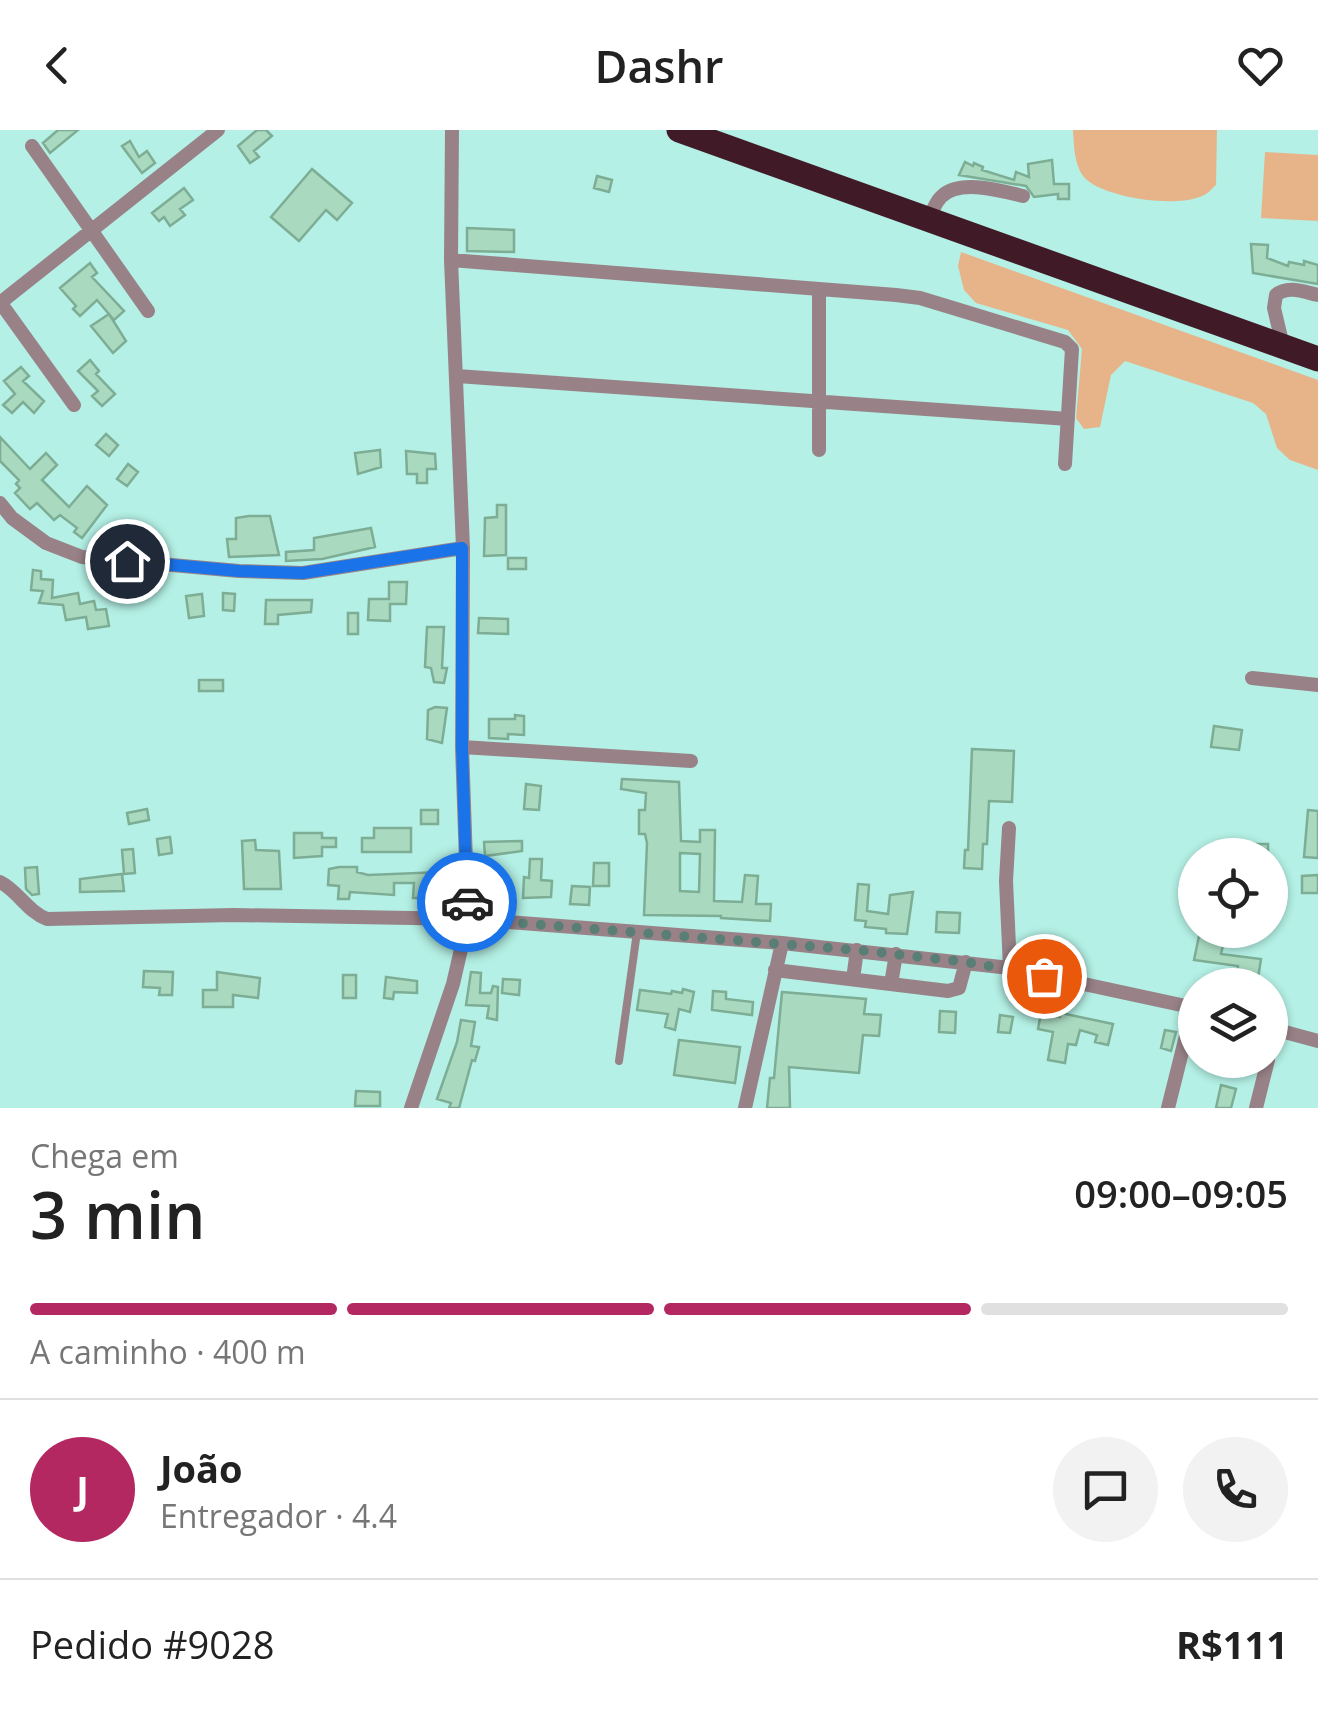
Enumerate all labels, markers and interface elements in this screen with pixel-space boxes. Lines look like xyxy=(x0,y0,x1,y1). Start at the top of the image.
text: Dashr xyxy=(594,35,724,96)
icon: back xyxy=(30,38,85,93)
icon: heart xyxy=(1233,38,1288,93)
pin xyxy=(85,519,170,604)
icon: home xyxy=(100,534,155,589)
map controls xyxy=(1178,838,1288,1078)
button: locate xyxy=(1178,838,1288,948)
courier xyxy=(417,852,517,952)
icon: car xyxy=(440,875,495,930)
pin xyxy=(1002,934,1087,1019)
icon: bag xyxy=(1017,949,1072,1004)
button: layers xyxy=(1178,968,1288,1078)
text: Chega em xyxy=(30,1134,179,1177)
text: 09:00–09:05 xyxy=(1074,1167,1288,1219)
text: 3 min xyxy=(30,1170,205,1258)
text: A caminho · 400 m xyxy=(30,1330,306,1373)
button: chat xyxy=(1053,1437,1158,1542)
button: phone xyxy=(1183,1437,1288,1542)
text: João xyxy=(160,1442,243,1494)
text: J xyxy=(76,1463,89,1515)
text: Entregador · 4.4 xyxy=(160,1494,397,1537)
text: Pedido #9028 xyxy=(30,1618,274,1670)
text: R$111 xyxy=(1176,1618,1288,1670)

